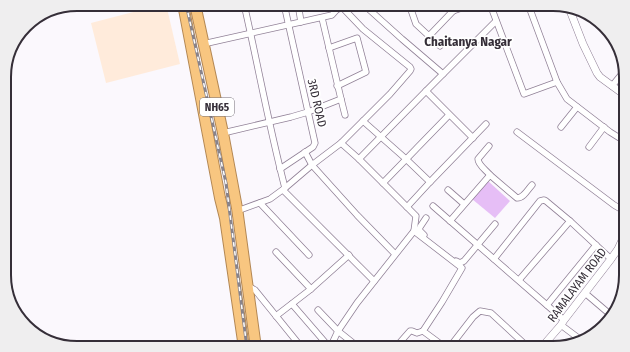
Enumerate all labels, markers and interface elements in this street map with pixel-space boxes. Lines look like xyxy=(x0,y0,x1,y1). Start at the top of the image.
district label: Chaitanya Nagar xyxy=(424,34,512,49)
street label: 3RD ROAD xyxy=(305,78,329,128)
road number: NH65 xyxy=(200,98,234,116)
street label: RAMALAYAM ROAD xyxy=(545,245,609,325)

